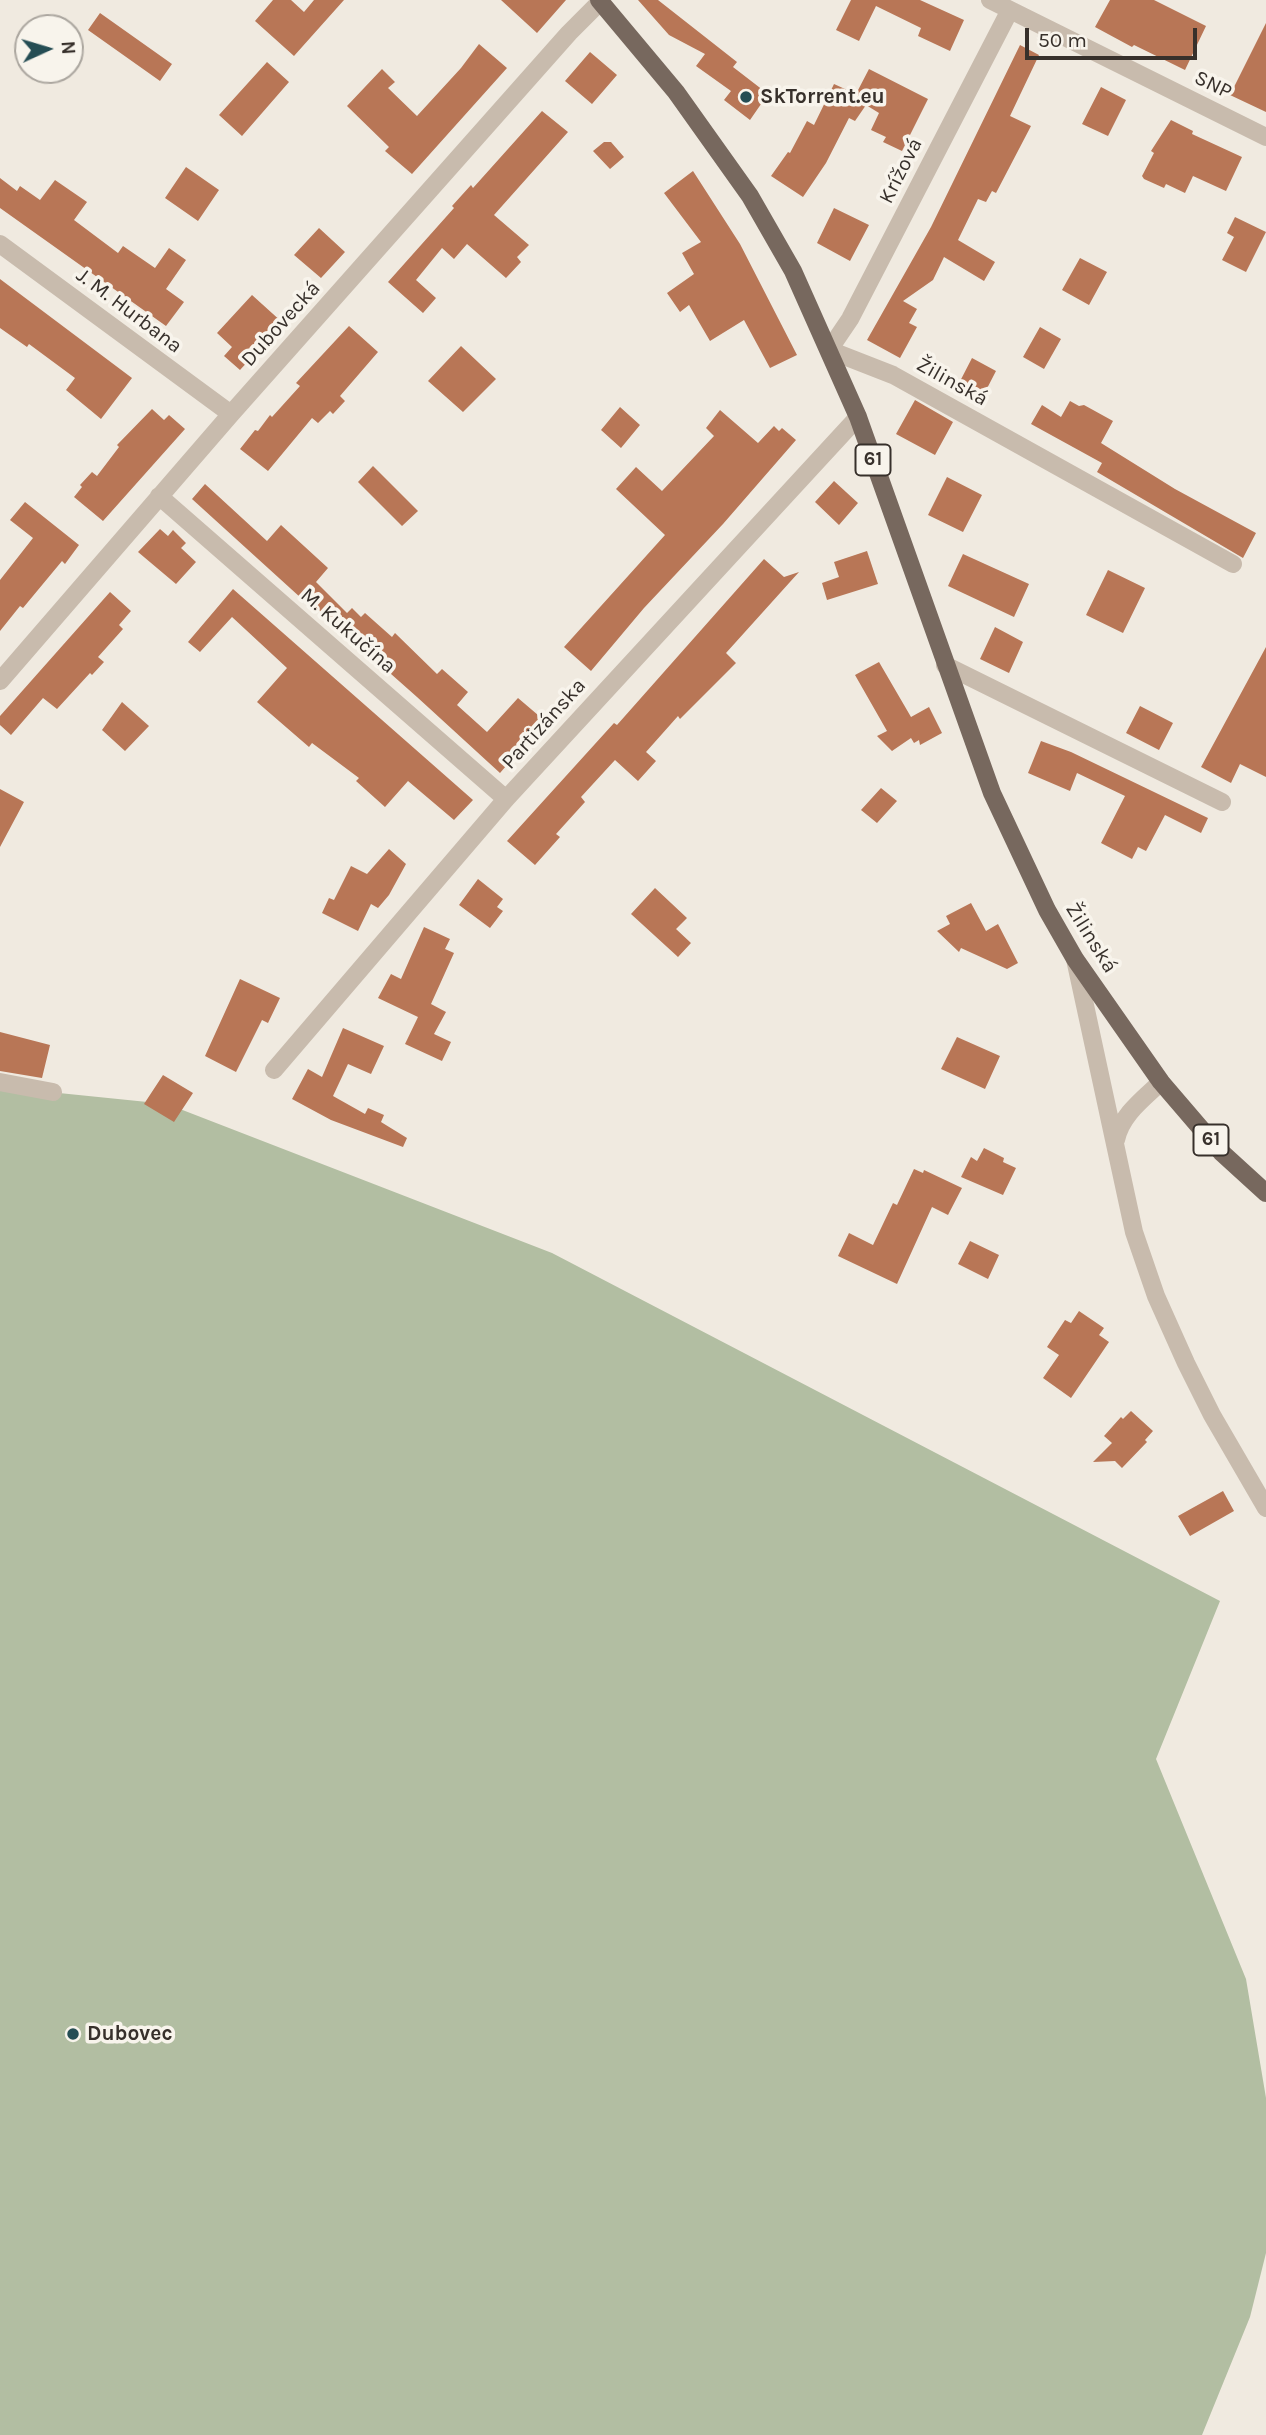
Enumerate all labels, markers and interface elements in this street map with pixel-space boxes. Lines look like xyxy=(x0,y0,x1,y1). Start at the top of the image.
north arrow xyxy=(14,14,84,84)
scale bar xyxy=(1028,14,1200,58)
text: 50 m xyxy=(1038,28,1087,52)
text: N xyxy=(57,40,79,55)
street label: SNP xyxy=(1190,65,1236,105)
place label: SkTorrent.eu xyxy=(760,84,885,110)
marker: SkTorrent.eu xyxy=(738,89,754,105)
street label: Krížová xyxy=(874,134,928,208)
street label: J. M. Hurbana xyxy=(71,263,187,359)
street label: Dubovecká xyxy=(236,276,326,372)
street label: Žilinská xyxy=(912,352,992,412)
road number: 61 xyxy=(856,444,890,475)
street label: M. Kukučína xyxy=(295,583,401,679)
street label: Partizánska xyxy=(497,673,591,775)
street label: Žilinská xyxy=(1060,898,1122,978)
road number: 61 xyxy=(1194,1124,1228,1156)
place label: Dubovec xyxy=(87,2021,173,2047)
marker: Dubovec xyxy=(65,2026,81,2042)

